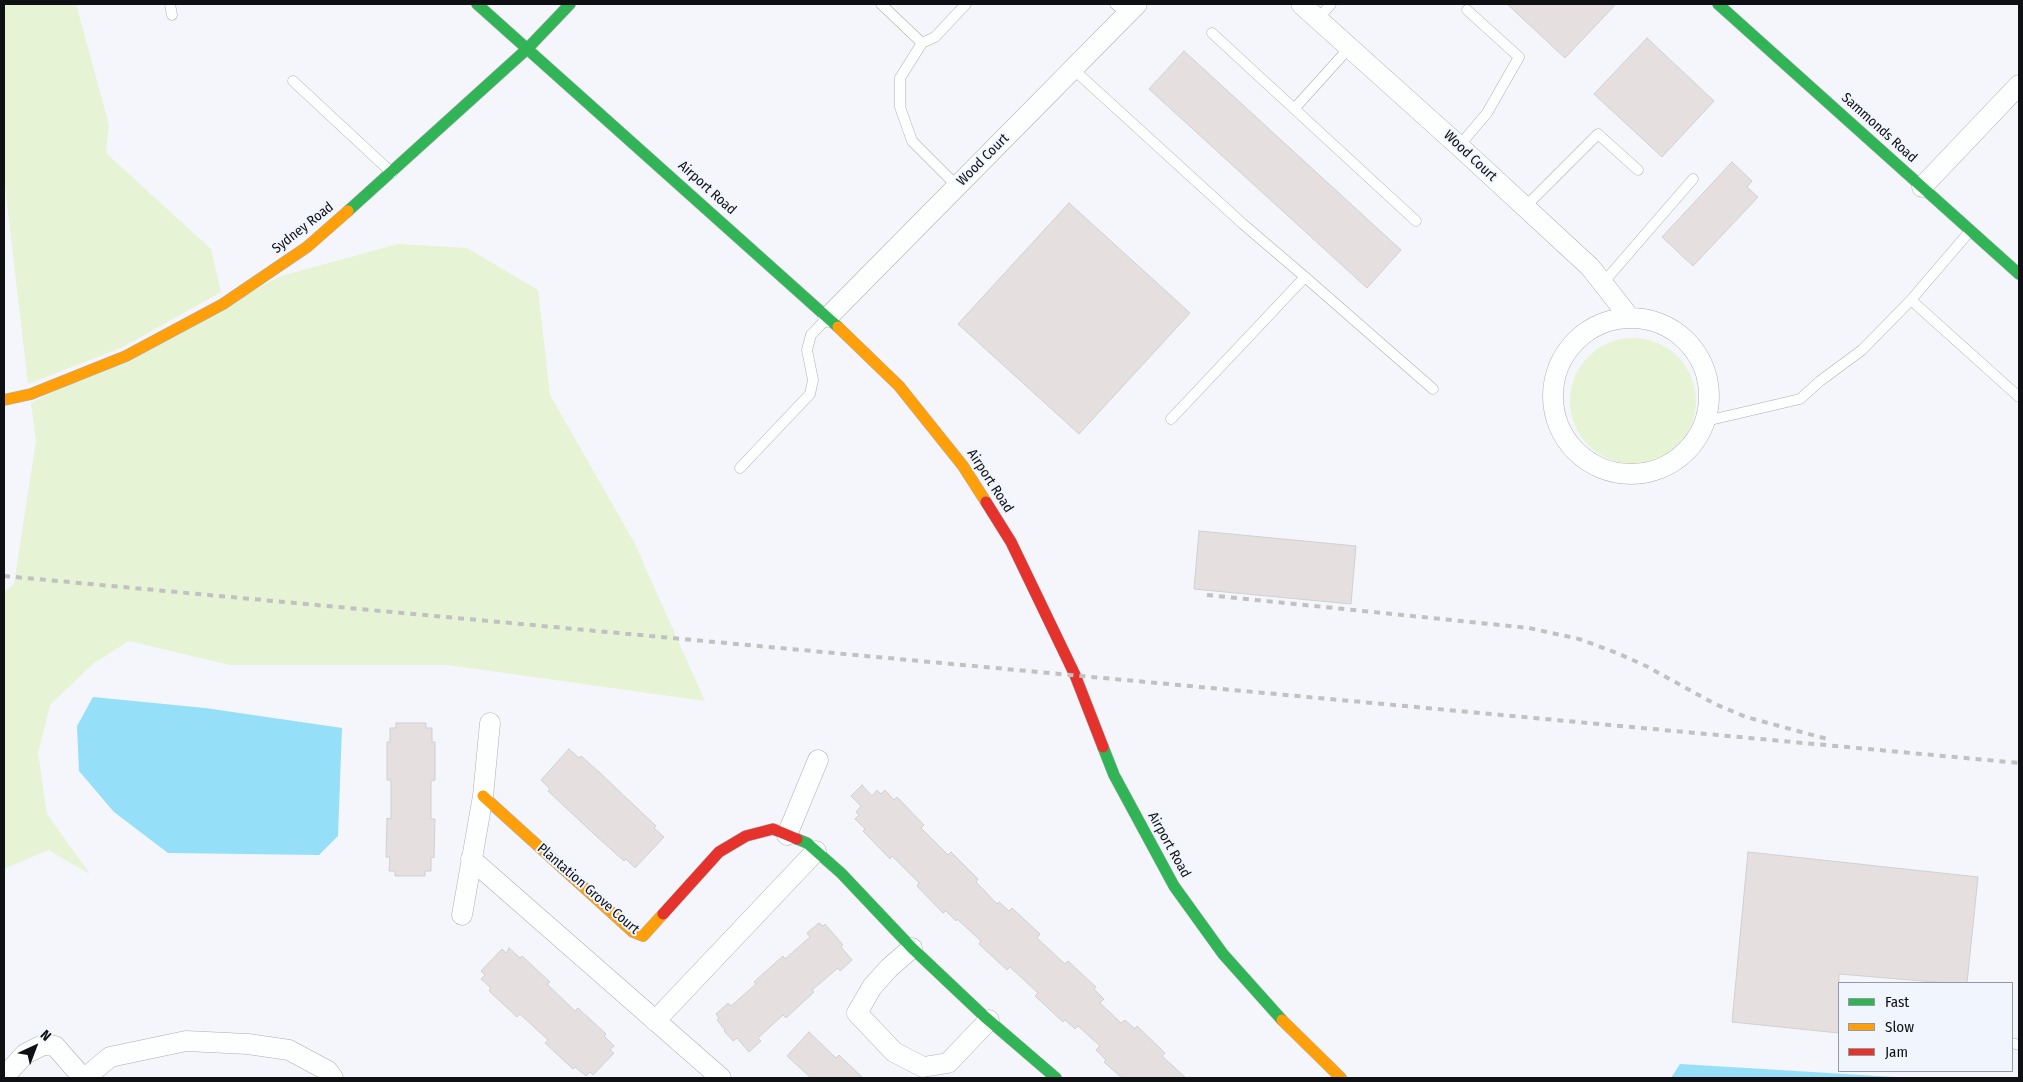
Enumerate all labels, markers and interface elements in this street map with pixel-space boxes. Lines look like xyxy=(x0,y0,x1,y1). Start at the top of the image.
street label: Sammonds Road xyxy=(1838,90,1920,166)
street label: Wood Court xyxy=(1440,127,1500,185)
street label: Wood Court xyxy=(953,130,1013,190)
street label: Airport Road xyxy=(674,158,740,218)
street label: Sydney Road xyxy=(269,199,337,257)
street label: Airport Road xyxy=(963,446,1017,516)
street label: Airport Road xyxy=(1144,809,1194,881)
street label: Plantation Grove Court xyxy=(534,840,642,938)
legend xyxy=(1838,982,2013,1072)
text: Fast xyxy=(1885,993,1909,1011)
text: Slow xyxy=(1885,1018,1914,1036)
north arrow xyxy=(10,1022,60,1072)
text: N xyxy=(37,1027,54,1045)
text: Jam xyxy=(1885,1043,1908,1061)

